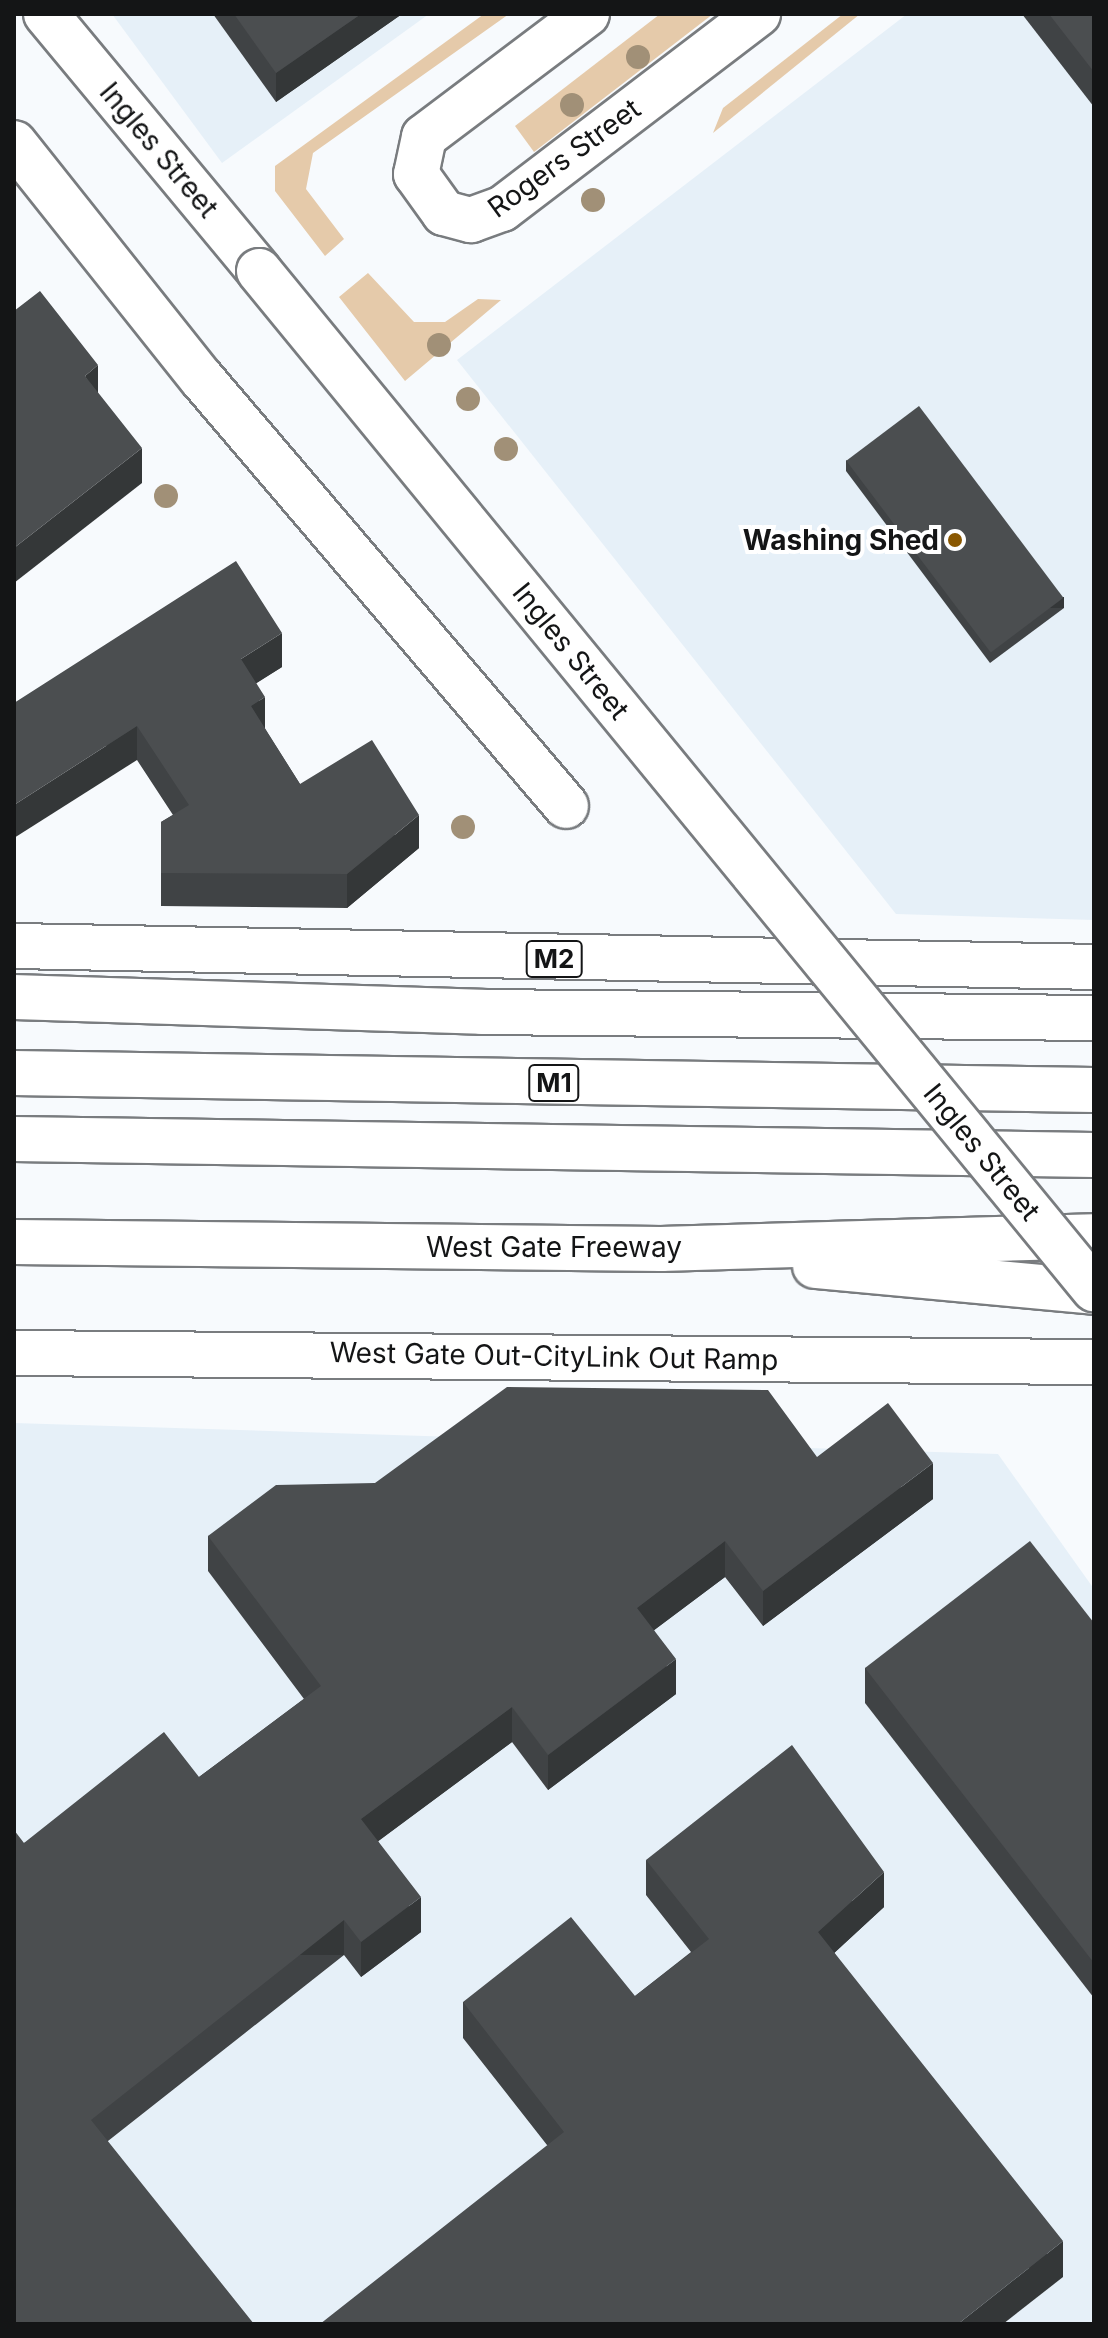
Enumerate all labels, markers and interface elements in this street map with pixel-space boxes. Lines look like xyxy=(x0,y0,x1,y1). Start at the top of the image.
street label: Ingles Street xyxy=(93,76,225,224)
street label: Rogers Street xyxy=(481,91,647,225)
place label: Washing Shed xyxy=(743,523,939,557)
marker: Washing Shed xyxy=(946,531,964,549)
street label: Ingles Street xyxy=(506,576,636,726)
road number: M2 xyxy=(524,937,584,981)
road number: M1 xyxy=(528,1061,580,1105)
street label: Ingles Street xyxy=(917,1077,1047,1227)
street label: West Gate Freeway xyxy=(426,1230,682,1264)
street label: West Gate Out-CityLink Out Ramp xyxy=(329,1335,779,1377)

